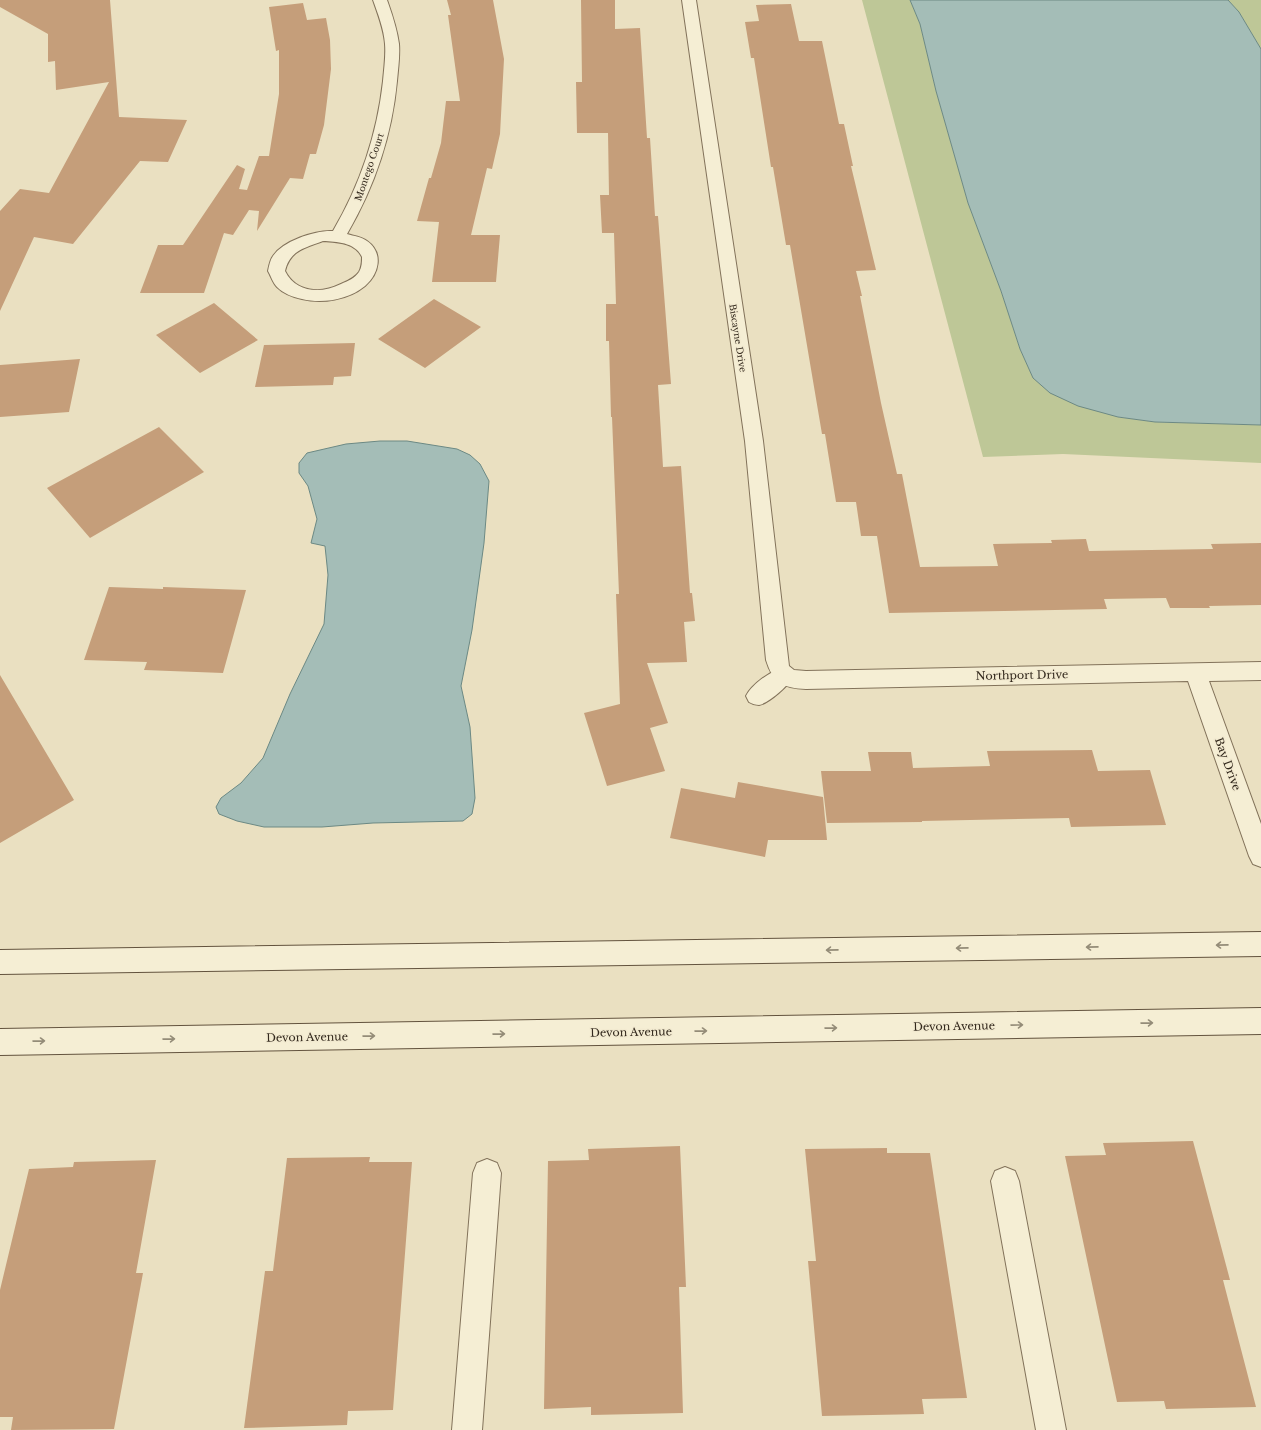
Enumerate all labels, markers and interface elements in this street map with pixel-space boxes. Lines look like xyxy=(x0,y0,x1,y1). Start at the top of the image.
street label: Montego Court xyxy=(352,131,386,202)
street label: Biscayne Drive xyxy=(727,303,749,373)
street label: Northport Drive xyxy=(976,667,1068,683)
street label: Bay Drive xyxy=(1212,735,1244,793)
one-way arrow xyxy=(1216,941,1229,948)
one-way arrow xyxy=(1086,943,1099,950)
one-way arrow xyxy=(956,945,969,952)
one-way arrow xyxy=(826,946,839,954)
street label: Devon Avenue xyxy=(913,1018,995,1034)
one-way arrow xyxy=(1140,1019,1153,1027)
one-way arrow xyxy=(1010,1021,1023,1029)
street label: Devon Avenue xyxy=(590,1024,672,1040)
one-way arrow xyxy=(824,1024,837,1032)
one-way arrow xyxy=(694,1027,707,1034)
street label: Devon Avenue xyxy=(266,1029,348,1045)
one-way arrow xyxy=(492,1030,505,1038)
one-way arrow xyxy=(362,1032,375,1040)
one-way arrow xyxy=(162,1035,175,1043)
one-way arrow xyxy=(32,1038,45,1045)

